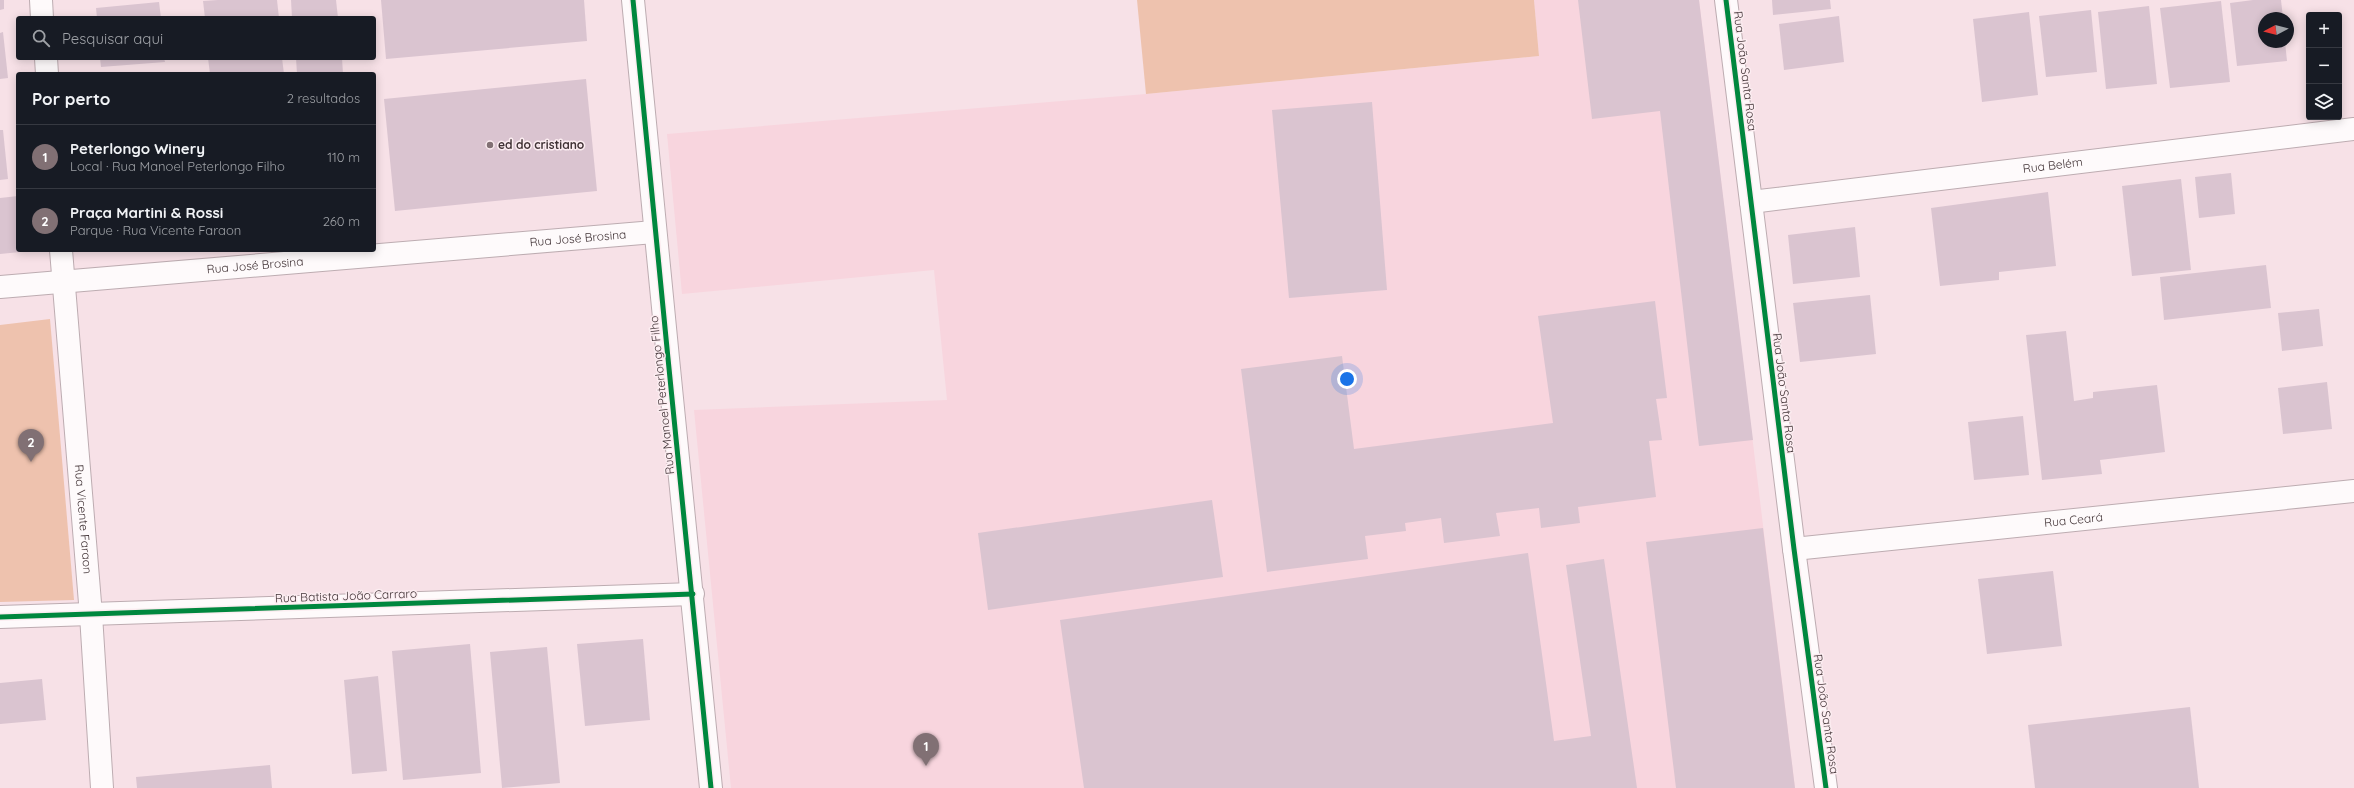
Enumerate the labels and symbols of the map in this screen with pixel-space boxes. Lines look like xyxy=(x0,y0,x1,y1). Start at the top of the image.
street label: Rua João Santa Rosa xyxy=(1731,10,1760,132)
north arrow xyxy=(2258,12,2294,48)
place label: ed do cristiano xyxy=(498,137,585,152)
marker: ed do cristiano xyxy=(485,140,495,150)
street label: Rua Belém xyxy=(2022,154,2084,176)
street label: Rua José Brosina xyxy=(529,226,627,249)
street label: Rua José Brosina xyxy=(206,254,304,277)
street label: Rua Manoel Peterlongo Filho xyxy=(646,315,677,475)
street label: Rua João Santa Rosa xyxy=(1770,332,1799,454)
your location xyxy=(1337,369,1357,389)
pin: 2 xyxy=(18,429,44,462)
street label: Rua Vicente Faraon xyxy=(72,464,96,574)
street label: Rua Ceará xyxy=(2043,509,2104,530)
street label: Rua Batista João Carraro xyxy=(275,586,417,605)
street label: Rua João Santa Rosa xyxy=(1811,653,1842,775)
pin: 1 xyxy=(913,733,939,766)

